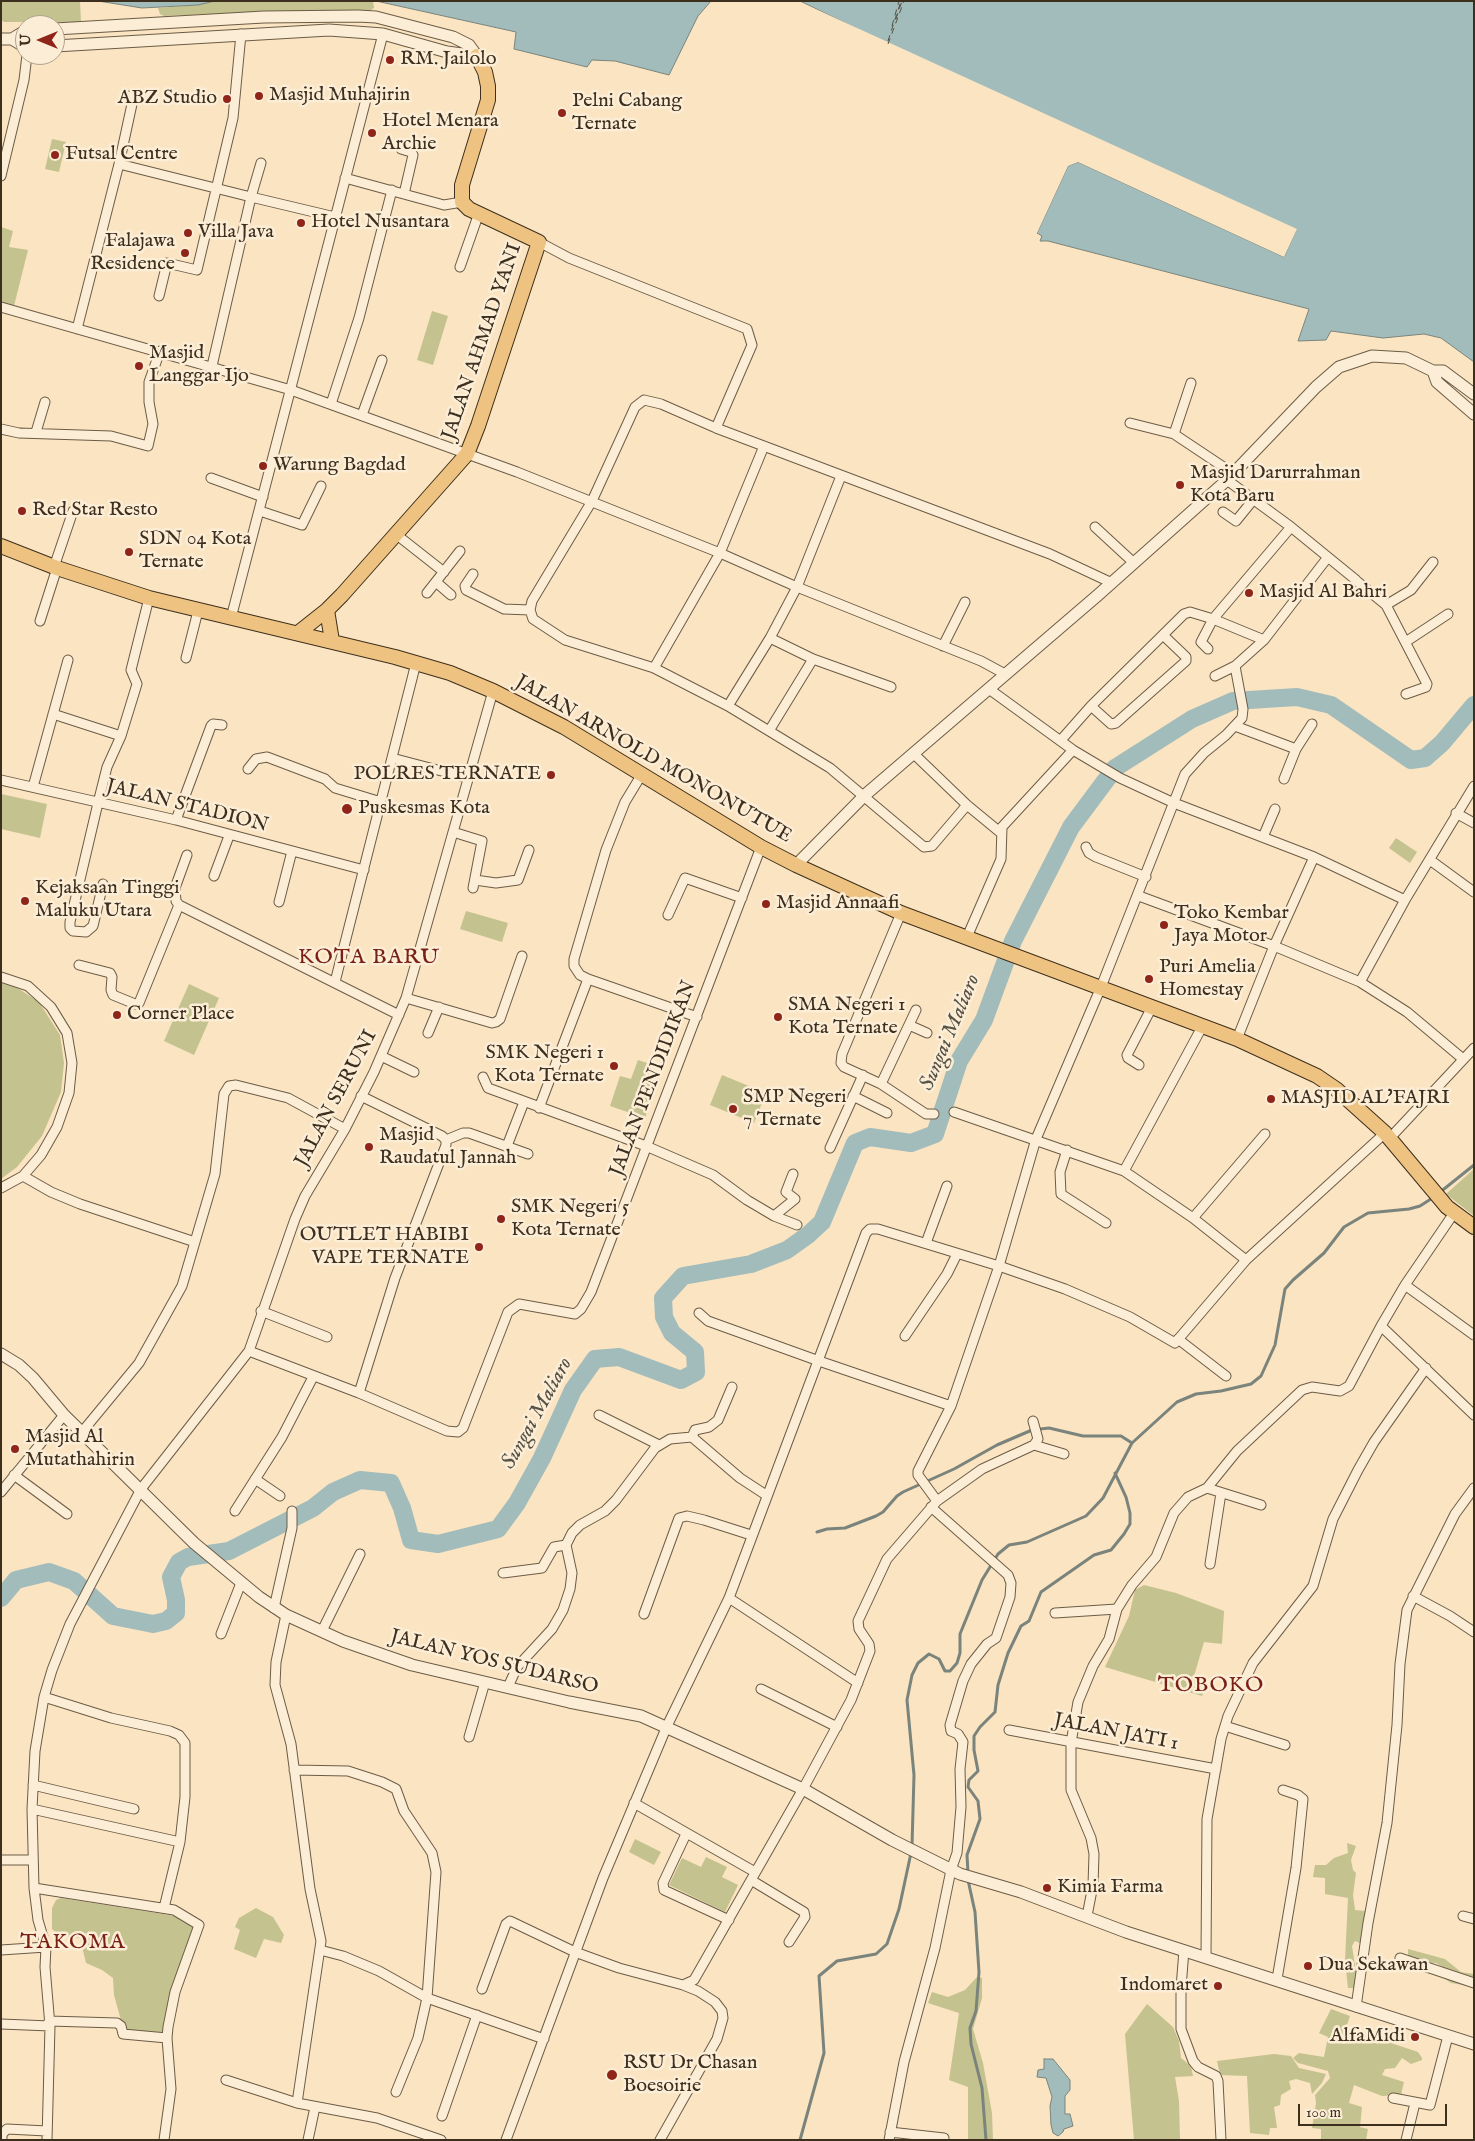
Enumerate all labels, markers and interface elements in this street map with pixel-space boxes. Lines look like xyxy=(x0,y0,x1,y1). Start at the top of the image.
north arrow xyxy=(15,15,65,65)
text: U xyxy=(17,34,35,46)
place label: RM. Jailolo xyxy=(400,48,496,72)
marker: RM. Jailolo xyxy=(384,54,396,66)
place label: Masjid Muhajirin xyxy=(269,84,410,108)
place label: ABZ Studio xyxy=(118,87,217,111)
marker: Masjid Muhajirin xyxy=(253,90,265,102)
place label: Pelni Cabang Ternate xyxy=(572,90,682,137)
marker: ABZ Studio xyxy=(221,93,233,105)
marker: Pelni Cabang Ternate xyxy=(556,107,568,119)
place label: Hotel Menara Archie xyxy=(382,110,499,157)
marker: Hotel Menara Archie xyxy=(366,127,378,139)
place label: Futsal Centre xyxy=(65,143,178,167)
marker: Futsal Centre xyxy=(49,149,61,161)
place label: Hotel Nusantara xyxy=(311,211,449,235)
marker: Hotel Nusantara xyxy=(295,217,307,229)
place label: Villa Java xyxy=(198,221,274,245)
marker: Villa Java xyxy=(182,227,194,239)
place label: Falajawa Residence xyxy=(90,230,175,277)
street label: JALAN AHMAD YANI xyxy=(438,240,528,444)
marker: Falajawa Residence xyxy=(179,247,191,259)
place label: Masjid Langgar Ijo xyxy=(149,342,249,389)
marker: Masjid Langgar Ijo xyxy=(133,360,145,372)
place label: Warung Bagdad xyxy=(273,454,406,478)
marker: Warung Bagdad xyxy=(257,460,269,472)
place label: Masjid Darurrahman Kota Baru xyxy=(1190,462,1361,509)
marker: Masjid Darurrahman Kota Baru xyxy=(1174,479,1186,491)
place label: Red Star Resto xyxy=(32,499,158,523)
marker: Red Star Resto xyxy=(16,505,28,517)
place label: SDN 04 Kota Ternate xyxy=(139,528,251,575)
marker: SDN 04 Kota Ternate xyxy=(123,546,135,558)
place label: Masjid Al Bahri xyxy=(1259,581,1387,605)
marker: Masjid Al Bahri xyxy=(1243,587,1255,599)
street label: JALAN ARNOLD MONONUTUE xyxy=(510,671,796,849)
place label: POLRES TERNATE xyxy=(353,763,541,787)
marker: POLRES TERNATE xyxy=(545,769,557,781)
street label: JALAN STADION xyxy=(103,775,271,839)
place label: Puskesmas Kota xyxy=(358,797,490,821)
marker: Puskesmas Kota xyxy=(340,802,354,816)
place label: Kejaksaan Tinggi Maluku Utara xyxy=(35,877,180,924)
place label: Masjid Annaafi xyxy=(776,892,899,916)
marker: Kejaksaan Tinggi Maluku Utara xyxy=(19,895,31,907)
marker: Masjid Annaafi xyxy=(760,898,772,910)
place label: Toko Kembar Jaya Motor xyxy=(1174,902,1289,949)
marker: Toko Kembar Jaya Motor xyxy=(1158,919,1170,931)
district label: KOTA BARU xyxy=(297,945,441,971)
place label: Puri Amelia Homestay xyxy=(1159,956,1256,1003)
water label: Sungai Maliaro xyxy=(915,971,987,1095)
marker: Puri Amelia Homestay xyxy=(1143,973,1155,985)
street label: JALAN PENDIDIKAN xyxy=(606,978,702,1180)
place label: SMA Negeri 1 Kota Ternate xyxy=(788,994,905,1041)
place label: Corner Place xyxy=(127,1003,234,1027)
marker: Corner Place xyxy=(111,1009,123,1021)
marker: SMA Negeri 1 Kota Ternate xyxy=(772,1011,784,1023)
street label: JALAN SERUNI xyxy=(291,1026,383,1172)
place label: SMK Negeri 1 Kota Ternate xyxy=(486,1042,604,1089)
marker: SMK Negeri 1 Kota Ternate xyxy=(608,1060,620,1072)
place label: SMP Negeri 7 Ternate xyxy=(743,1086,847,1133)
place label: MASJID AL'FAJRI xyxy=(1281,1087,1450,1111)
marker: MASJID AL'FAJRI xyxy=(1265,1093,1277,1105)
marker: SMP Negeri 7 Ternate xyxy=(727,1103,739,1115)
place label: Masjid Raudatul Jannah xyxy=(379,1124,516,1171)
marker: Masjid Raudatul Jannah xyxy=(363,1141,375,1153)
place label: SMK Negeri 5 Kota Ternate xyxy=(511,1196,629,1243)
marker: SMK Negeri 5 Kota Ternate xyxy=(495,1213,507,1225)
place label: OUTLET HABIBI VAPE TERNATE xyxy=(300,1224,469,1271)
marker: OUTLET HABIBI VAPE TERNATE xyxy=(473,1241,485,1253)
water label: Sungai Maliaro xyxy=(497,1354,579,1474)
place label: Masjid Al Mutathahirin xyxy=(25,1426,135,1473)
marker: Masjid Al Mutathahirin xyxy=(9,1443,21,1455)
street label: JALAN YOS SUDARSO xyxy=(387,1626,601,1700)
district label: TOBOKO xyxy=(1157,1673,1265,1699)
street label: JALAN JATI 1 xyxy=(1052,1709,1180,1757)
place label: Kimia Farma xyxy=(1057,1876,1163,1900)
marker: Kimia Farma xyxy=(1041,1882,1053,1894)
district label: TAKOMA xyxy=(20,1930,126,1956)
place label: Dua Sekawan xyxy=(1318,1954,1428,1978)
marker: Dua Sekawan xyxy=(1302,1960,1314,1972)
place label: Indomaret xyxy=(1120,1974,1208,1998)
marker: Indomaret xyxy=(1212,1980,1224,1992)
place label: AlfaMidi xyxy=(1330,2025,1405,2049)
marker: AlfaMidi xyxy=(1409,2031,1421,2043)
place label: RSU Dr Chasan Boesoirie xyxy=(623,2052,757,2099)
marker: RSU Dr Chasan Boesoirie xyxy=(605,2068,619,2082)
scale bar xyxy=(1300,2094,1449,2126)
text: 100 m xyxy=(1306,2103,1341,2122)

